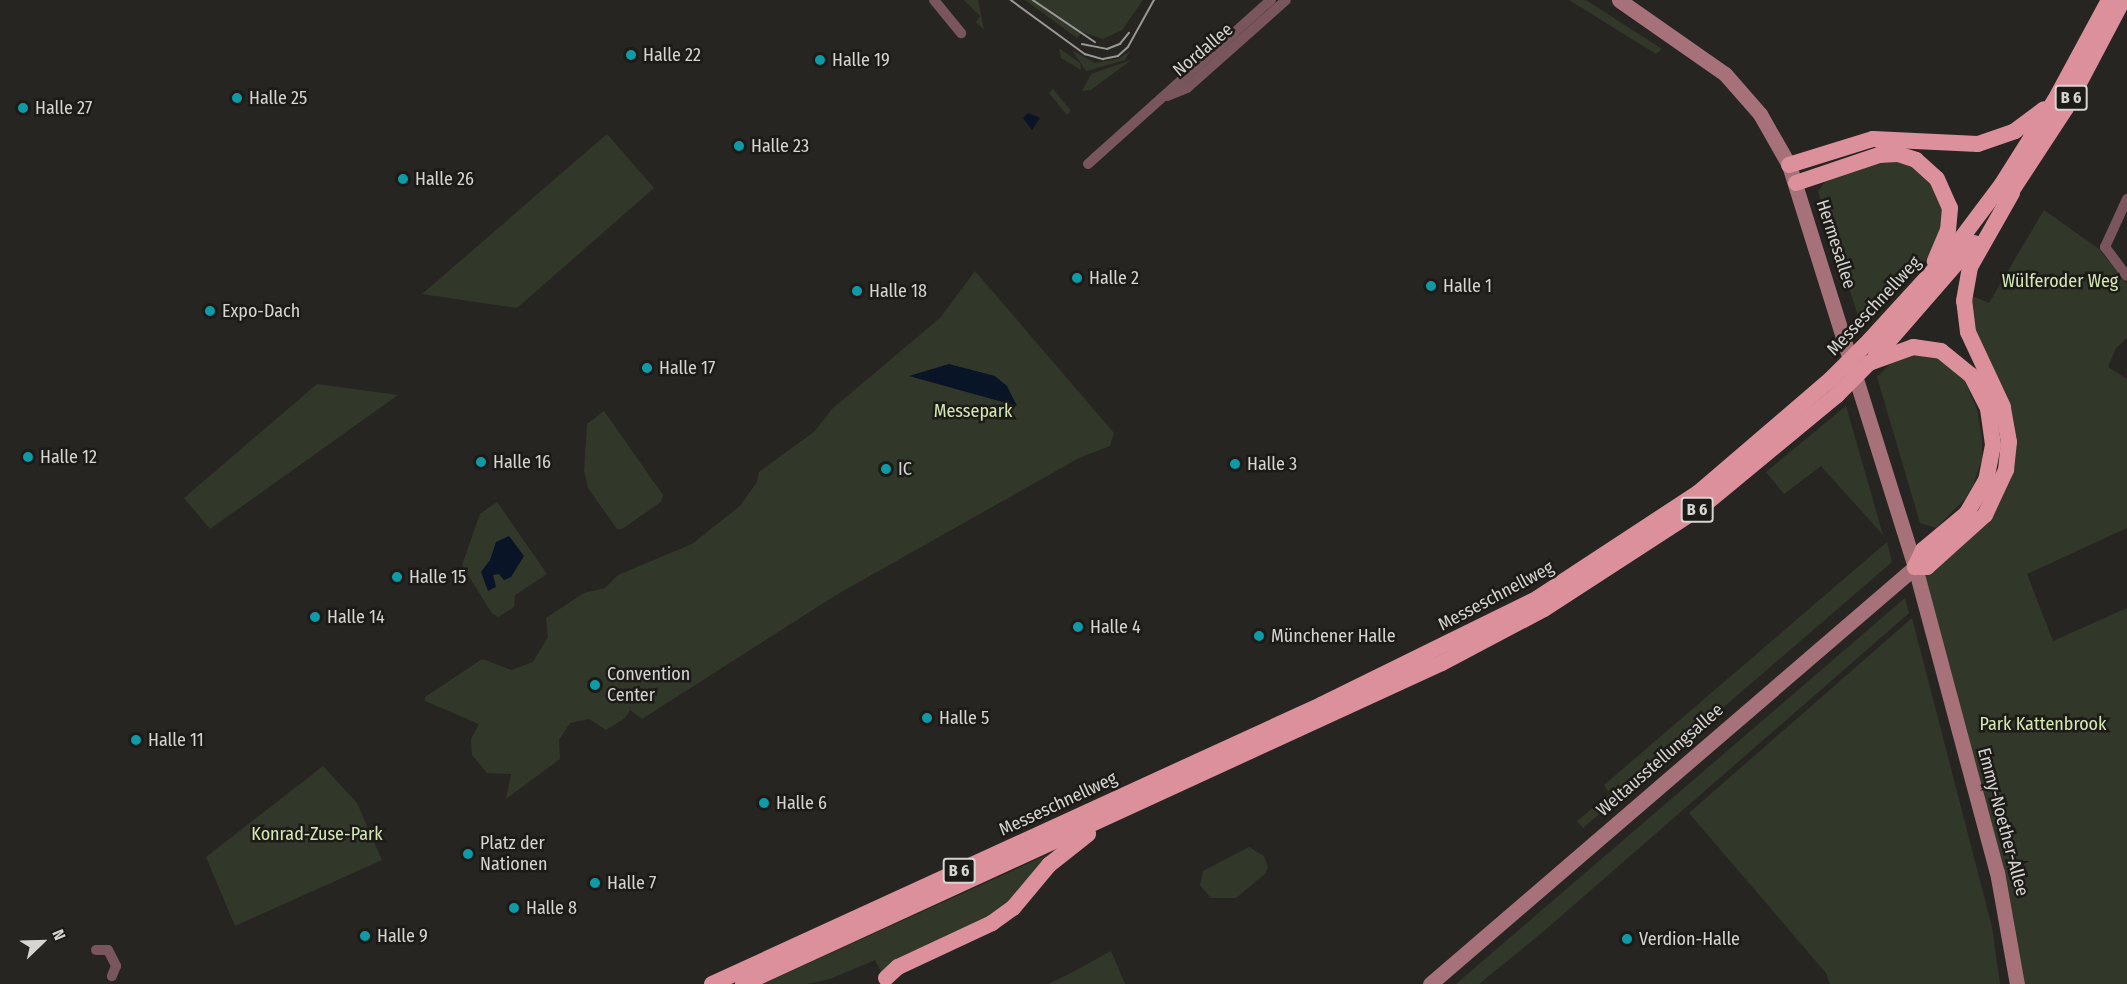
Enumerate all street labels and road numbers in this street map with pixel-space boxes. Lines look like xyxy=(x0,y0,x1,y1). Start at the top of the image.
street label: Nordallee xyxy=(1169,19,1237,81)
road number: B 6 xyxy=(2054,85,2088,111)
street label: Hermesallee xyxy=(1811,197,1861,291)
street label: Messeschnellweg xyxy=(1823,252,1925,360)
road number: B 6 xyxy=(1680,497,1714,523)
street label: Messeschnellweg xyxy=(1435,556,1557,636)
street label: Weltausstellungsallee xyxy=(1592,699,1728,821)
street label: Emmy-Noether-Allee xyxy=(1973,745,2033,899)
street label: Messeschnellweg xyxy=(996,767,1120,841)
road number: B 6 xyxy=(942,858,976,884)

